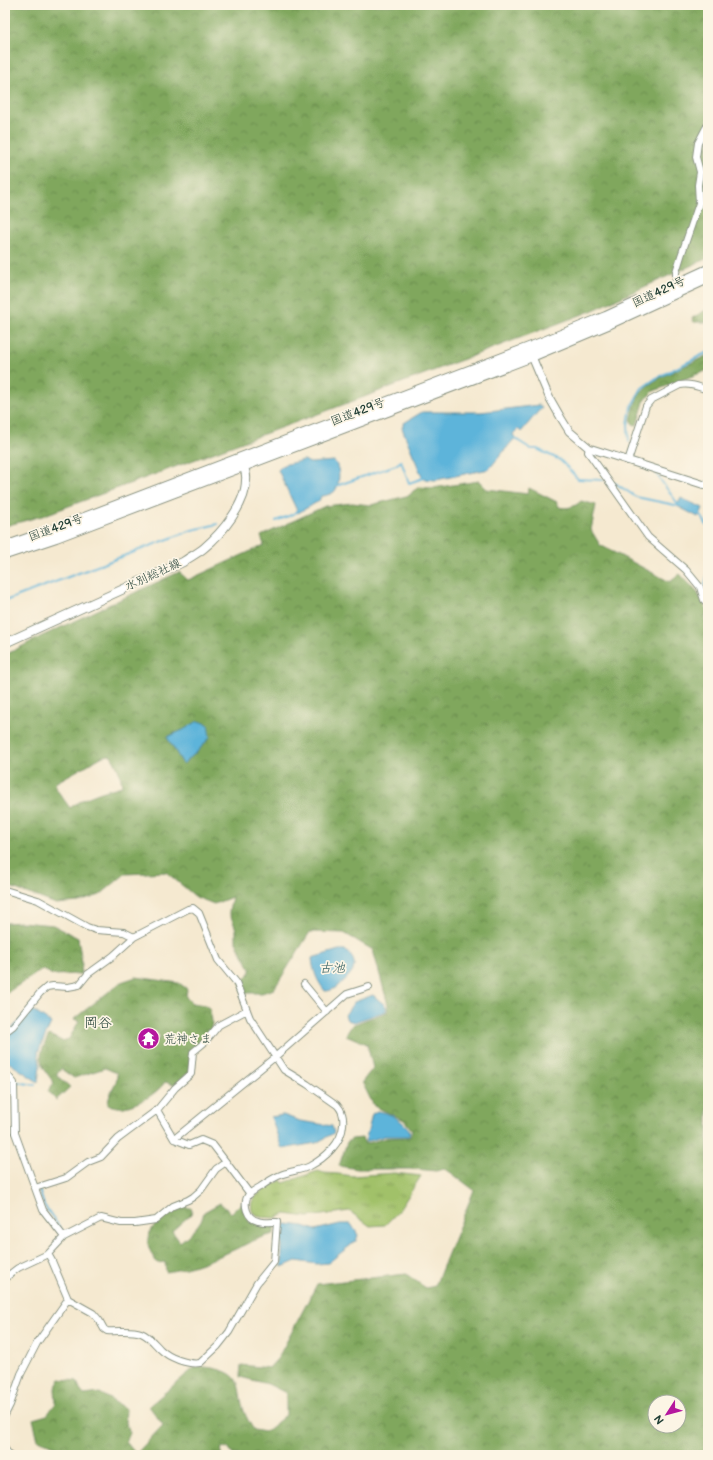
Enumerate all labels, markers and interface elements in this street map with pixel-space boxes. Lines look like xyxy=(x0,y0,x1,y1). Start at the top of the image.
street label: 国道429号 xyxy=(630,273,688,311)
street label: 国道429号 xyxy=(329,395,387,429)
street label: 国道429号 xyxy=(26,511,86,545)
street label: 水別総社線 xyxy=(123,556,183,594)
water label: 古池 xyxy=(319,960,346,976)
district label: 岡谷 xyxy=(84,1014,112,1031)
temple icon: 荒神さま xyxy=(136,1026,162,1052)
place label: 荒神さま xyxy=(164,1032,212,1047)
north arrow xyxy=(647,1394,687,1434)
text: N xyxy=(652,1412,667,1427)

